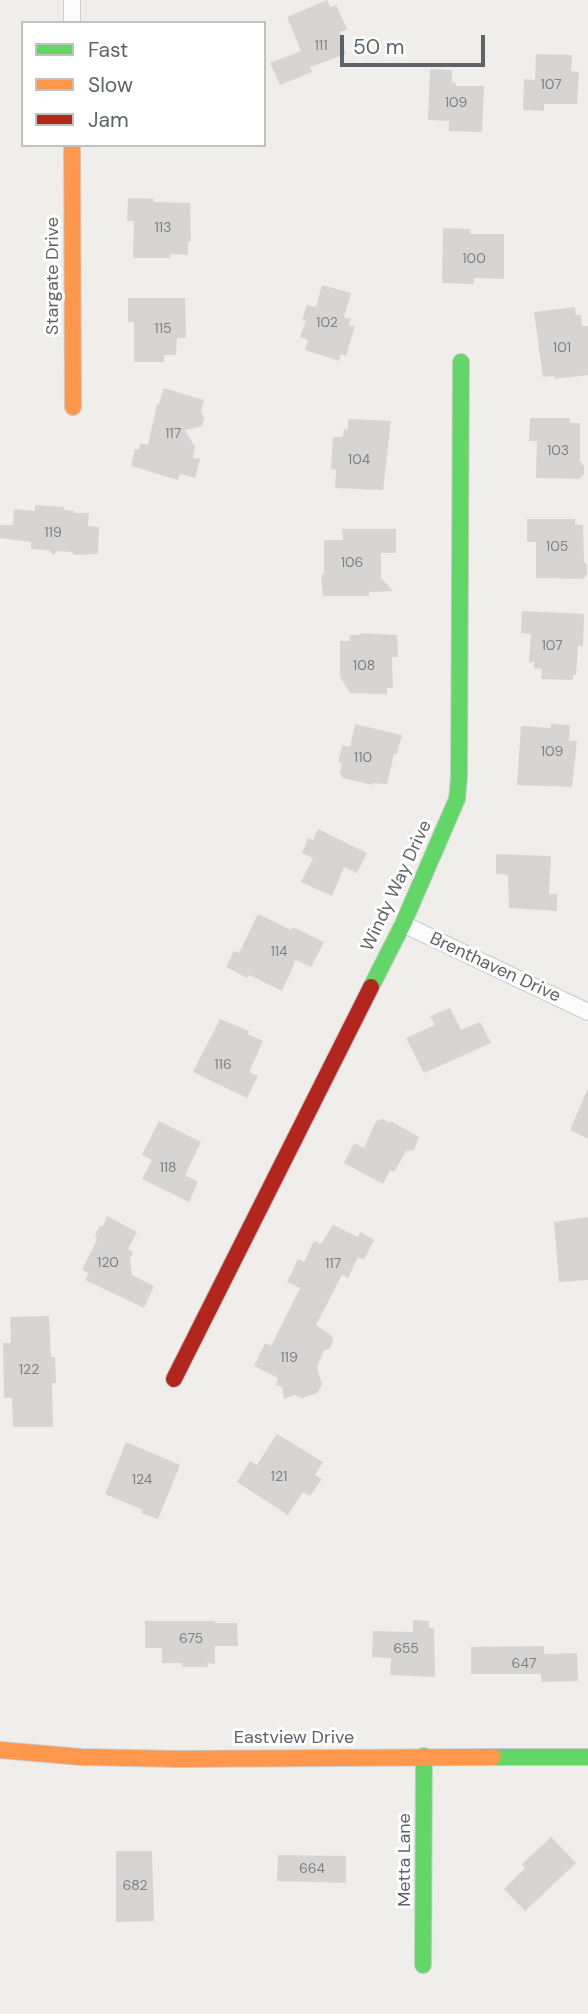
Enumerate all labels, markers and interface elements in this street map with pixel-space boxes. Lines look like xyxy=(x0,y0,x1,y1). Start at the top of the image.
legend xyxy=(21,21,266,147)
scale bar xyxy=(343,21,488,65)
text: 50 m xyxy=(353,33,404,61)
text: Fast xyxy=(88,36,128,64)
house number: 111 xyxy=(314,38,328,54)
text: Slow xyxy=(88,71,133,99)
house number: 107 xyxy=(540,77,562,93)
house number: 109 xyxy=(445,95,467,111)
text: Jam xyxy=(88,106,129,134)
street label: Stargate Drive xyxy=(42,217,64,335)
house number: 113 xyxy=(154,220,172,236)
house number: 100 xyxy=(462,251,486,267)
house number: 102 xyxy=(316,315,338,331)
house number: 115 xyxy=(154,321,172,337)
house number: 101 xyxy=(553,340,571,356)
house number: 117 xyxy=(165,426,181,442)
house number: 103 xyxy=(547,443,569,459)
house number: 104 xyxy=(348,452,370,468)
house number: 119 xyxy=(44,525,62,541)
house number: 105 xyxy=(546,539,568,555)
house number: 106 xyxy=(341,555,363,571)
house number: 107 xyxy=(541,638,563,654)
house number: 108 xyxy=(353,658,375,674)
house number: 109 xyxy=(541,744,563,760)
house number: 110 xyxy=(354,750,372,766)
street label: Windy Way Drive xyxy=(357,817,437,955)
street label: Brenthaven Drive xyxy=(426,928,564,1008)
house number: 114 xyxy=(270,944,288,960)
house number: 116 xyxy=(214,1057,232,1073)
house number: 118 xyxy=(159,1160,177,1176)
house number: 120 xyxy=(97,1255,119,1271)
house number: 117 xyxy=(325,1256,341,1272)
house number: 119 xyxy=(280,1350,298,1366)
house number: 122 xyxy=(19,1362,39,1378)
house number: 121 xyxy=(271,1469,287,1485)
house number: 124 xyxy=(132,1472,152,1488)
house number: 675 xyxy=(179,1631,203,1647)
house number: 655 xyxy=(393,1641,419,1657)
house number: 647 xyxy=(512,1656,536,1672)
street label: Eastview Drive xyxy=(234,1727,354,1749)
street label: Metta Lane xyxy=(394,1813,416,1907)
house number: 664 xyxy=(299,1861,325,1877)
house number: 682 xyxy=(122,1878,148,1894)

